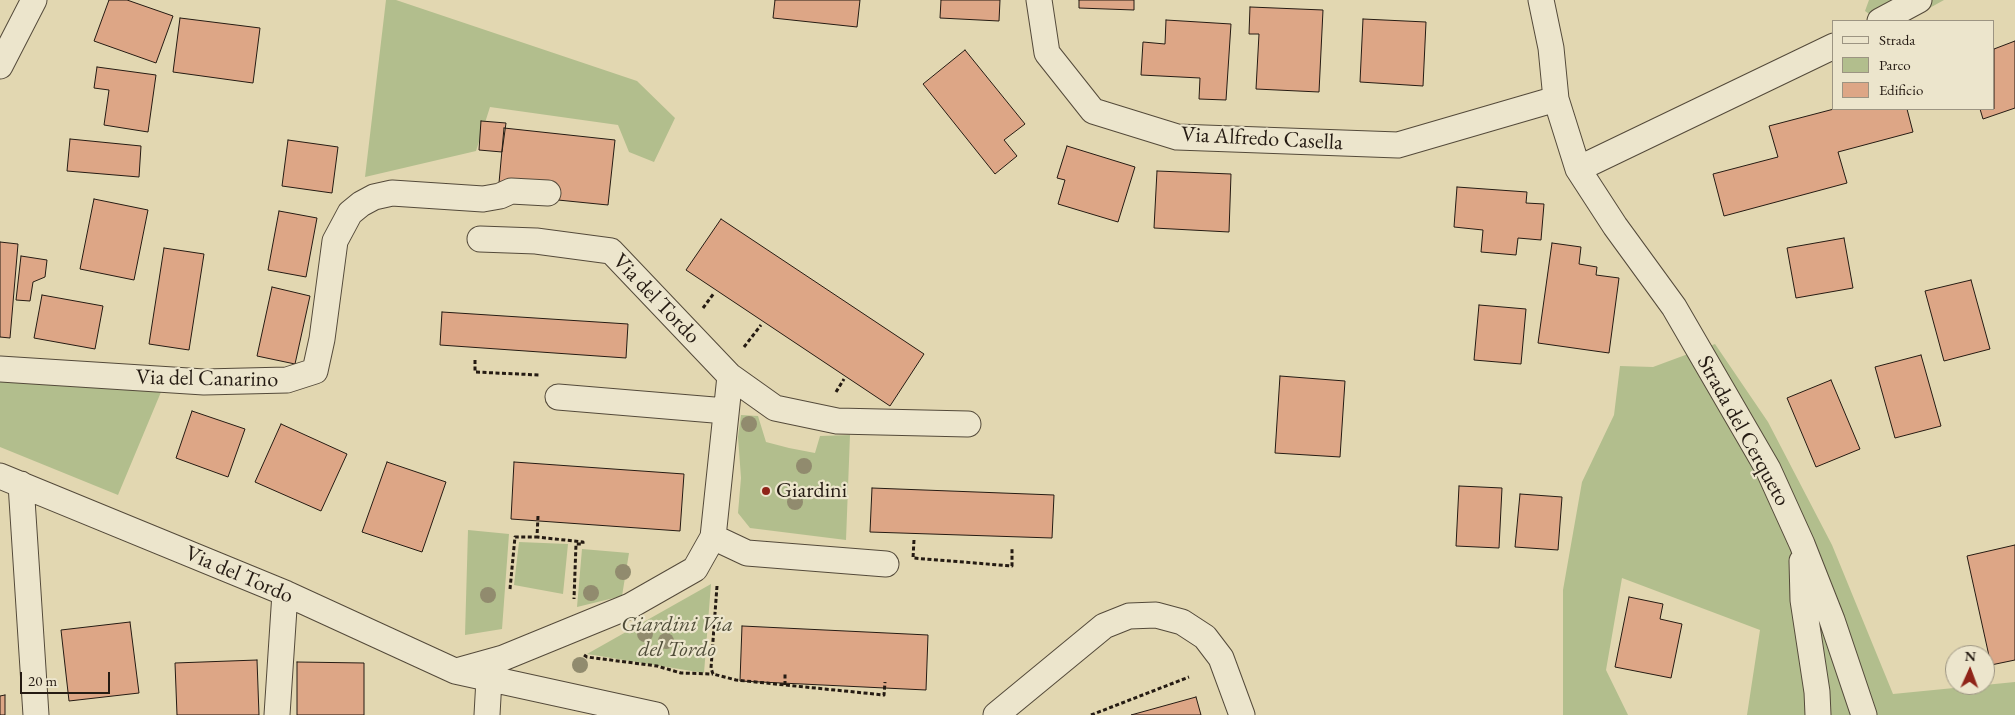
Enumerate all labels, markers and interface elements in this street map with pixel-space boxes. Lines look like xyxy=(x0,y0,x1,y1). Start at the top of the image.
legend xyxy=(1832,20,1995,110)
text: Strada xyxy=(1879,30,1915,49)
text: Parco xyxy=(1879,55,1911,74)
text: Edificio xyxy=(1879,80,1923,99)
street label: Via Alfredo Casella xyxy=(1180,122,1344,156)
street label: Via del Tordo xyxy=(607,248,705,350)
street label: Strada del Cerqueto xyxy=(1691,351,1795,511)
street label: Via del Canarino xyxy=(136,365,278,393)
place label: Giardini xyxy=(776,478,847,504)
marker: Giardini xyxy=(760,485,772,497)
street label: Via del Tordo xyxy=(181,540,297,610)
park label: Giardini Via del Tordo xyxy=(621,612,733,664)
north arrow xyxy=(1945,645,1995,695)
text: N xyxy=(1965,647,1976,665)
scale bar xyxy=(22,662,112,694)
text: 20 m xyxy=(28,671,57,690)

